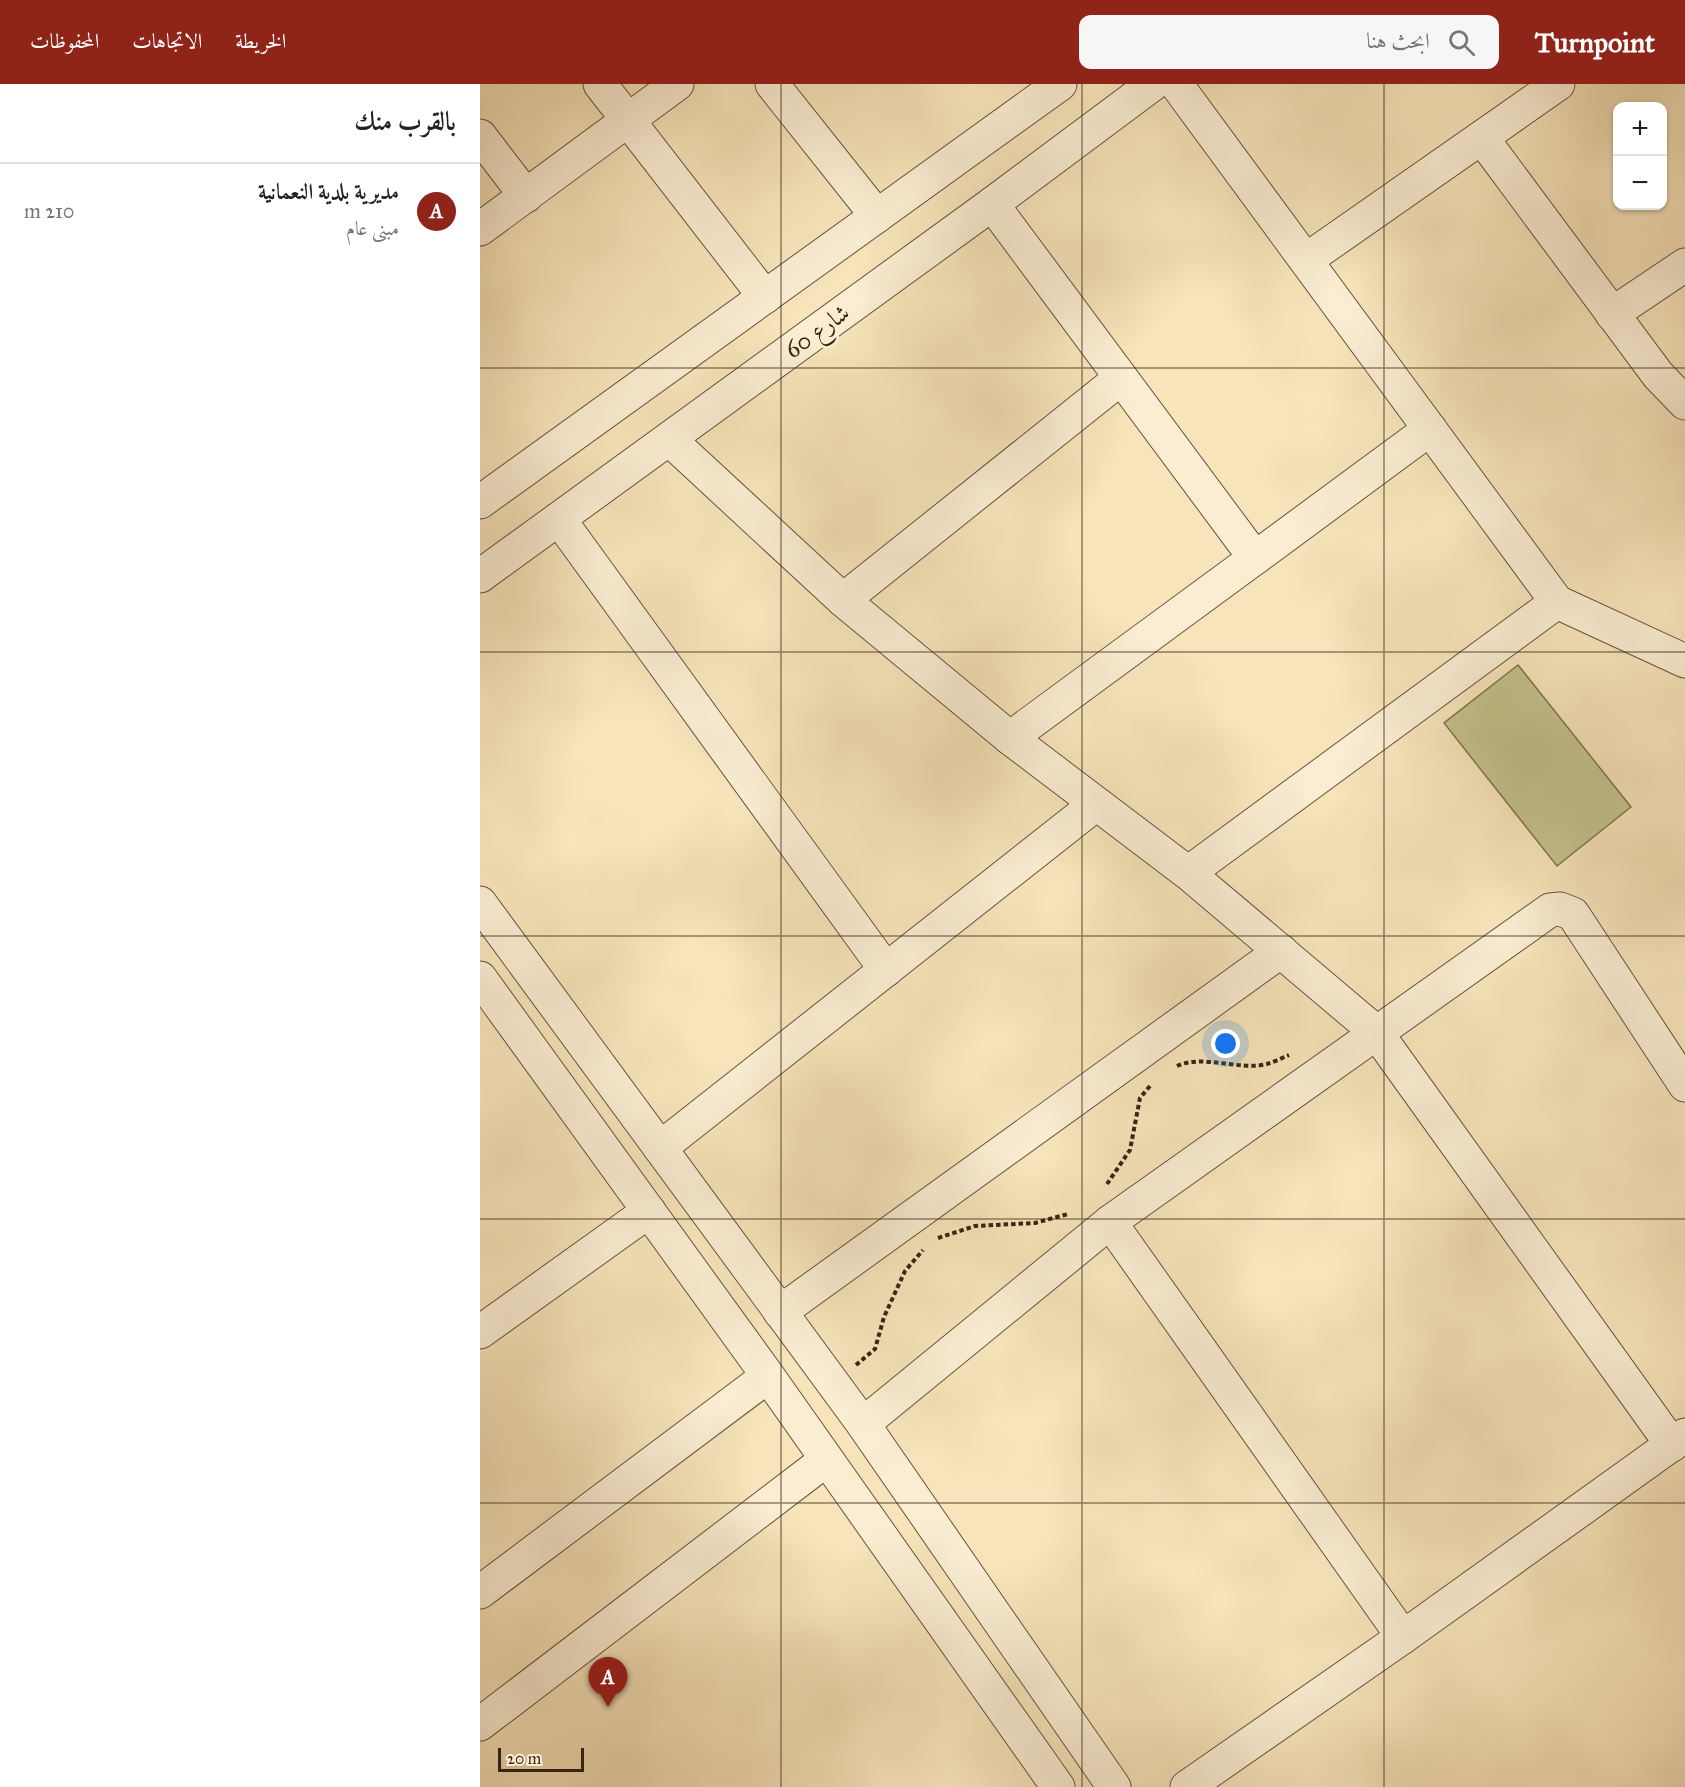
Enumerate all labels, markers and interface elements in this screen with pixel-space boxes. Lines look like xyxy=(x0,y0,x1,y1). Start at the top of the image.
search box xyxy=(1079,15,1499,69)
text: Turnpoint xyxy=(1535,25,1655,60)
icon: search xyxy=(1445,26,1478,59)
text: ابحث هنا xyxy=(1366,27,1430,54)
text: المحفوظات xyxy=(30,28,99,54)
text: الاتجاهات xyxy=(132,28,202,54)
text: الخريطة xyxy=(235,28,286,54)
map controls xyxy=(1613,102,1667,210)
button: + xyxy=(1613,102,1667,156)
text: بالقرب منك xyxy=(354,105,456,137)
button: − xyxy=(1613,156,1667,210)
text: مديرية بلدية النعمانية xyxy=(258,178,399,205)
text: 210 m xyxy=(24,199,74,223)
text: A xyxy=(430,199,443,223)
text: مبنى عام xyxy=(346,216,399,240)
street label: شارع 60 xyxy=(779,297,858,369)
your location xyxy=(1211,1029,1240,1058)
pin: A xyxy=(588,1658,628,1707)
scale bar xyxy=(498,1745,584,1772)
text: 20 m xyxy=(507,1749,541,1768)

